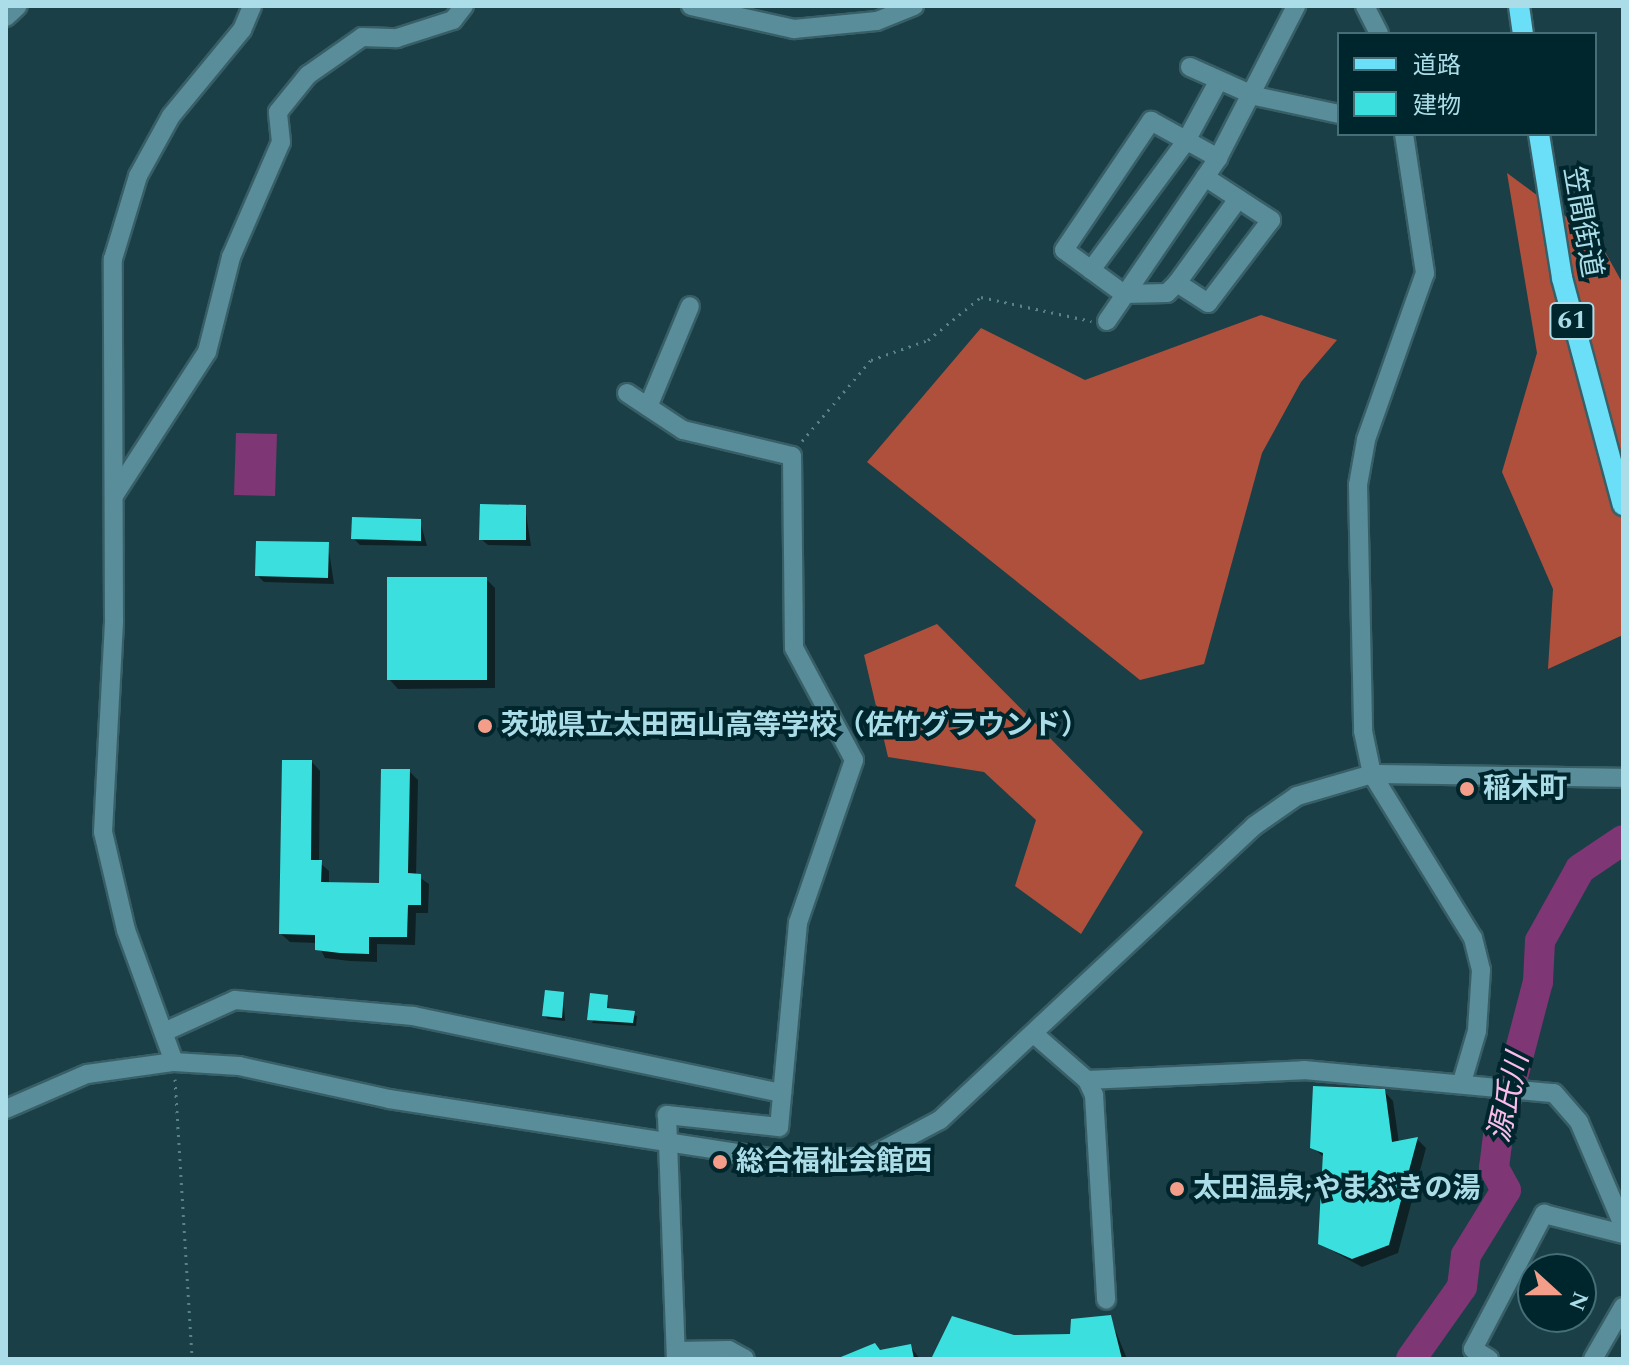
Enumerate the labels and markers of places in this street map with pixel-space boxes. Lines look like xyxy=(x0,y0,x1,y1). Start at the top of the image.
place label: 茨城県立太田西山高等学校（佐竹グラウンド） xyxy=(501,709,1089,743)
marker: 茨城県立太田西山高等学校（佐竹グラウンド） xyxy=(476,717,494,735)
place label: 稲木町 xyxy=(1483,772,1567,806)
marker: 稲木町 xyxy=(1458,780,1476,798)
place label: 総合福祉会館西 xyxy=(736,1145,932,1179)
marker: 総合福祉会館西 xyxy=(711,1153,729,1171)
place label: 太田温泉;やまぶきの湯 xyxy=(1193,1172,1481,1206)
marker: 太田温泉;やまぶきの湯 xyxy=(1168,1180,1186,1198)

